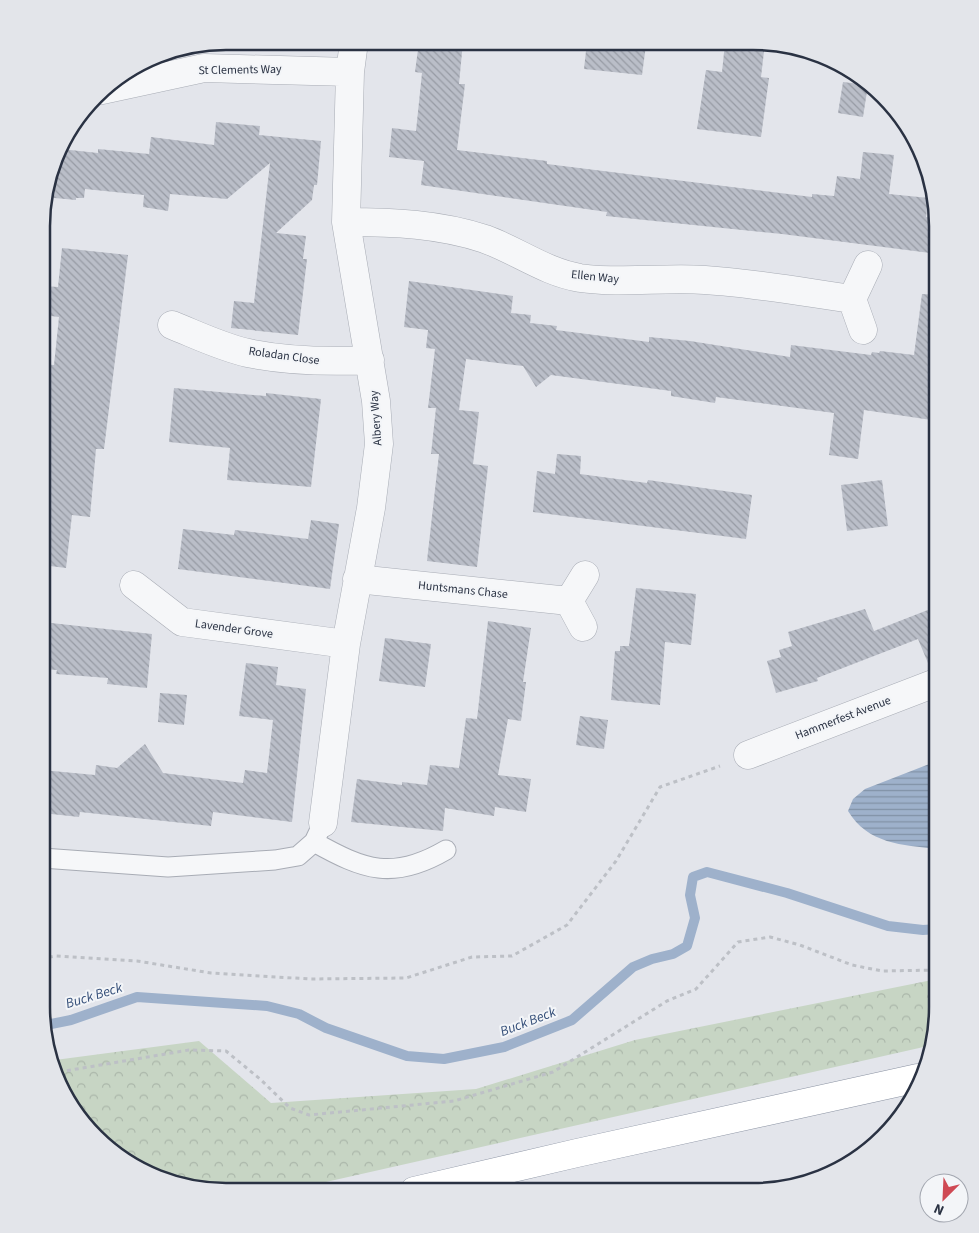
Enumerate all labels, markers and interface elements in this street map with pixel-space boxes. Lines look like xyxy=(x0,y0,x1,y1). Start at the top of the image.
street label: St Clements Way xyxy=(198,61,282,79)
street label: Ellen Way xyxy=(570,266,620,288)
street label: Roladan Close xyxy=(247,343,321,369)
street label: Albery Way xyxy=(366,389,386,446)
street label: Huntsmans Chase xyxy=(417,577,509,603)
street label: Lavender Grove xyxy=(194,615,274,643)
street label: Hammerfest Avenue xyxy=(793,692,893,744)
water label: Buck Beck xyxy=(63,978,125,1014)
water label: Buck Beck xyxy=(497,1002,559,1042)
north arrow xyxy=(919,1173,969,1223)
text: N xyxy=(931,1198,947,1220)

